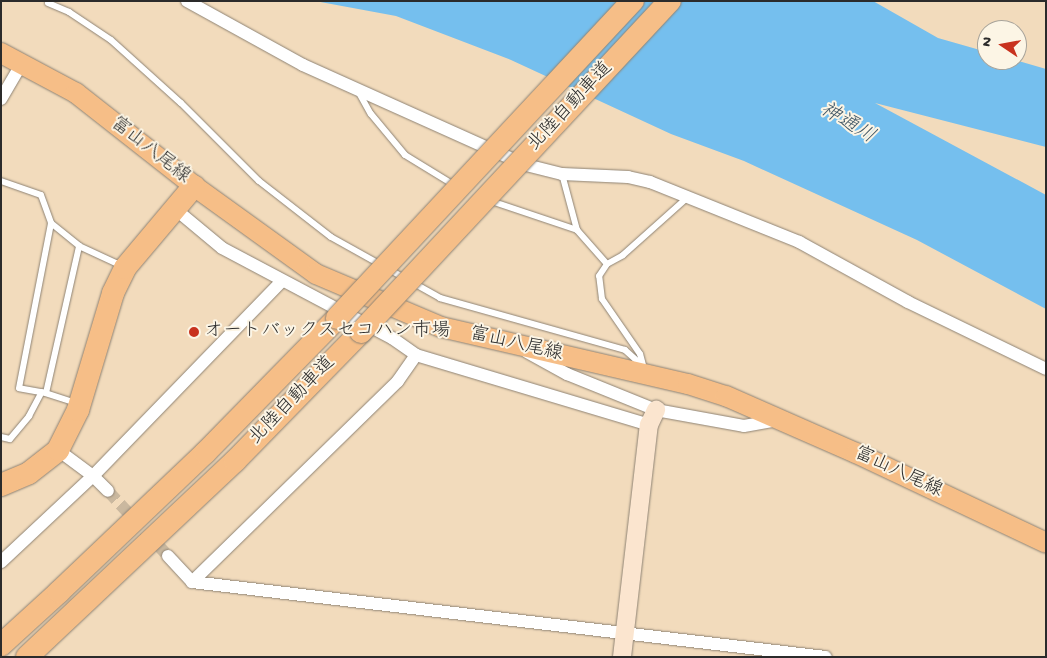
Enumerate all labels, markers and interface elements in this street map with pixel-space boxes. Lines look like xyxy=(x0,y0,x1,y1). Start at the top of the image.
north arrow xyxy=(977,20,1027,70)
text: N xyxy=(979,36,997,48)
street label: 北陸自動車道 xyxy=(524,58,618,156)
water label: 神通川 xyxy=(815,98,879,150)
street label: 富山八尾線 xyxy=(106,113,194,189)
place label: オートバックスセコハン市場 xyxy=(204,321,451,343)
street label: 富山八尾線 xyxy=(467,323,565,367)
marker: オートバックスセコハン市場 xyxy=(188,326,200,338)
street label: 北陸自動車道 xyxy=(245,352,341,450)
street label: 富山八尾線 xyxy=(850,443,946,503)

